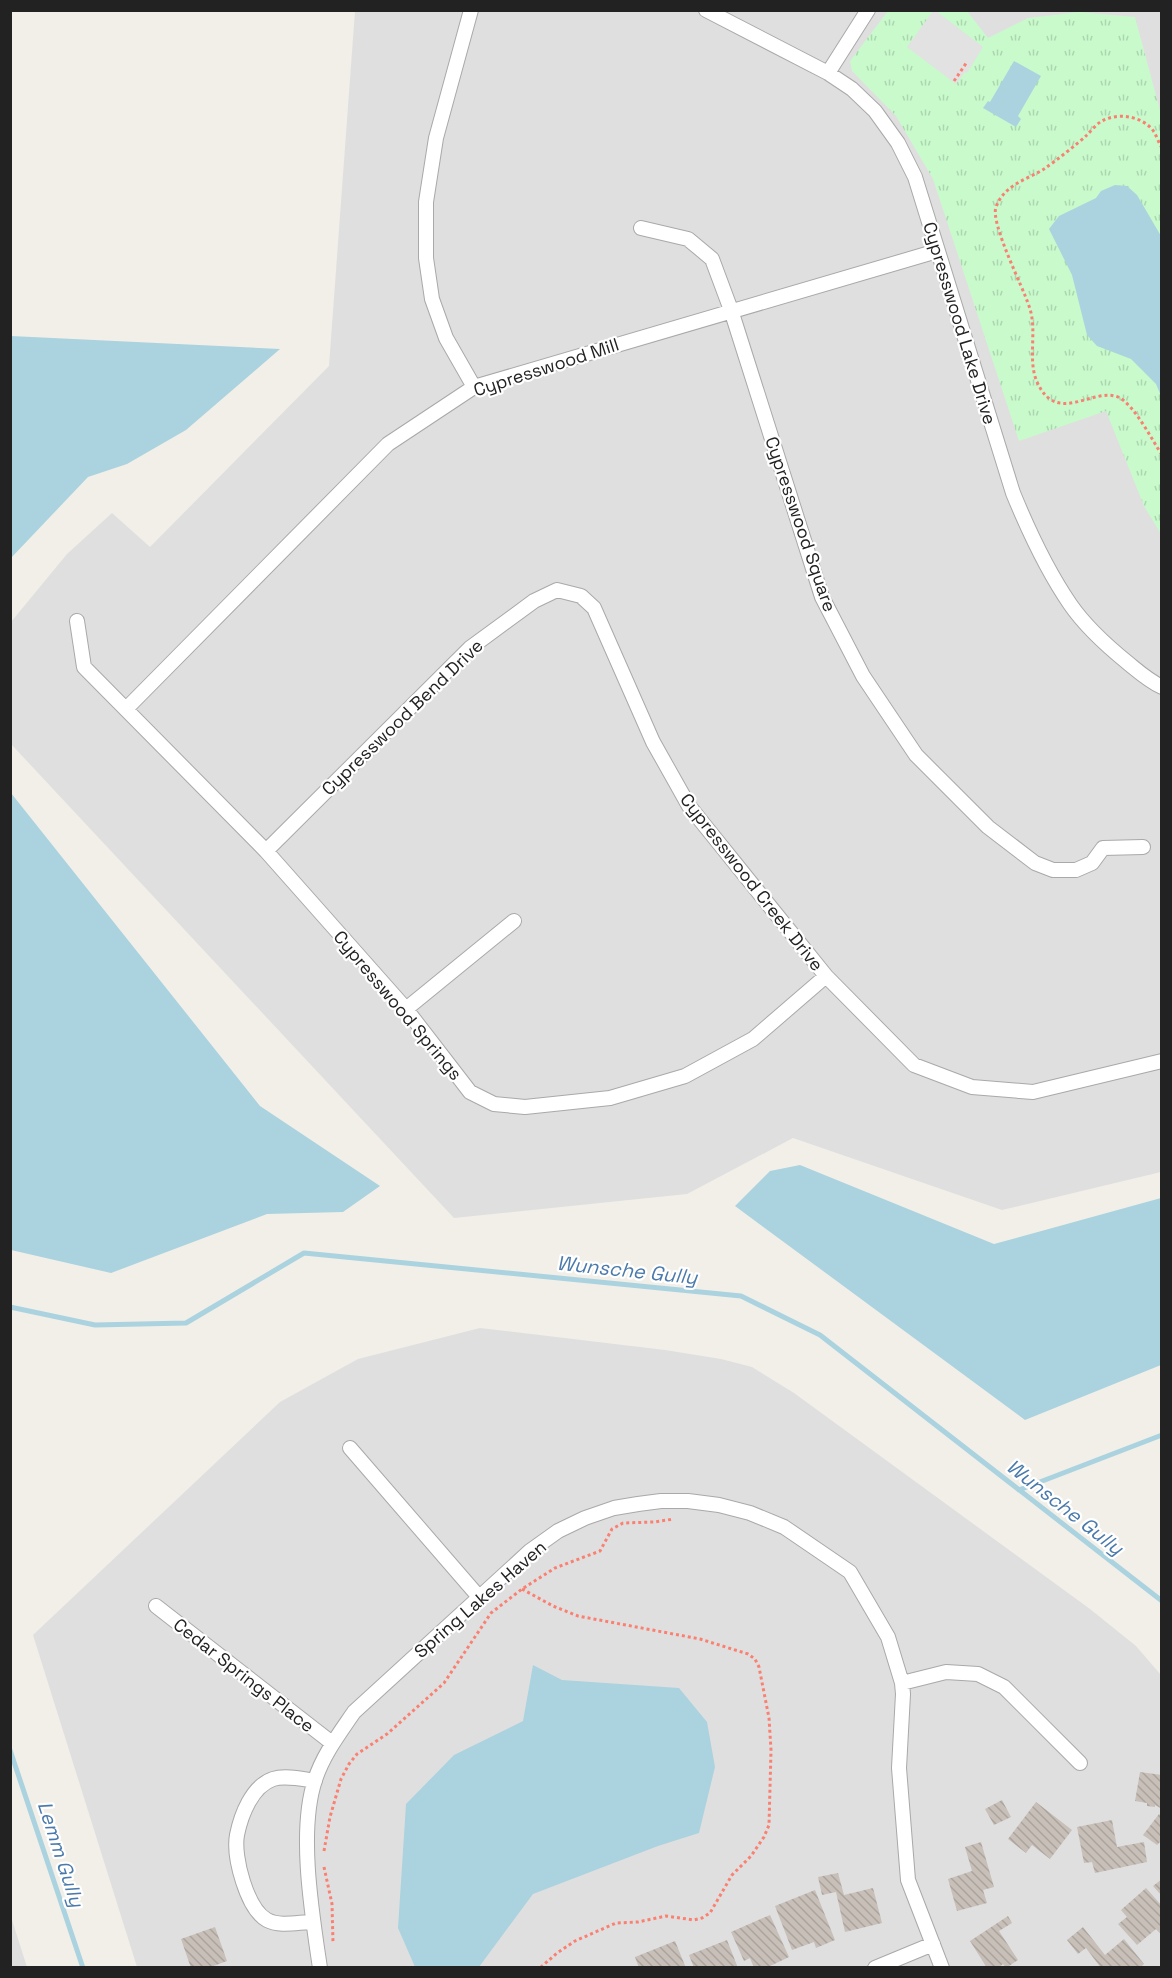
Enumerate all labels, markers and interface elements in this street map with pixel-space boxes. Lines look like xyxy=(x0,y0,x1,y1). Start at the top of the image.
street label: Cypresswood Lake Drive xyxy=(918,219,1002,427)
street label: Cypresswood Mill xyxy=(470,333,622,401)
street label: Cypresswood Square xyxy=(760,433,842,615)
street label: Cypresswood Bend Drive xyxy=(316,634,488,800)
street label: Cypresswood Creek Drive xyxy=(675,788,829,976)
street label: Cypresswood Springs xyxy=(329,925,467,1085)
water label: Wunsche Gully xyxy=(555,1250,700,1290)
water label: Wunsche Gully xyxy=(1001,1453,1130,1562)
street label: Spring Lakes Haven xyxy=(409,1535,551,1663)
street label: Cedar Springs Place xyxy=(169,1613,319,1737)
water label: Lemm Gully xyxy=(32,1798,91,1912)

